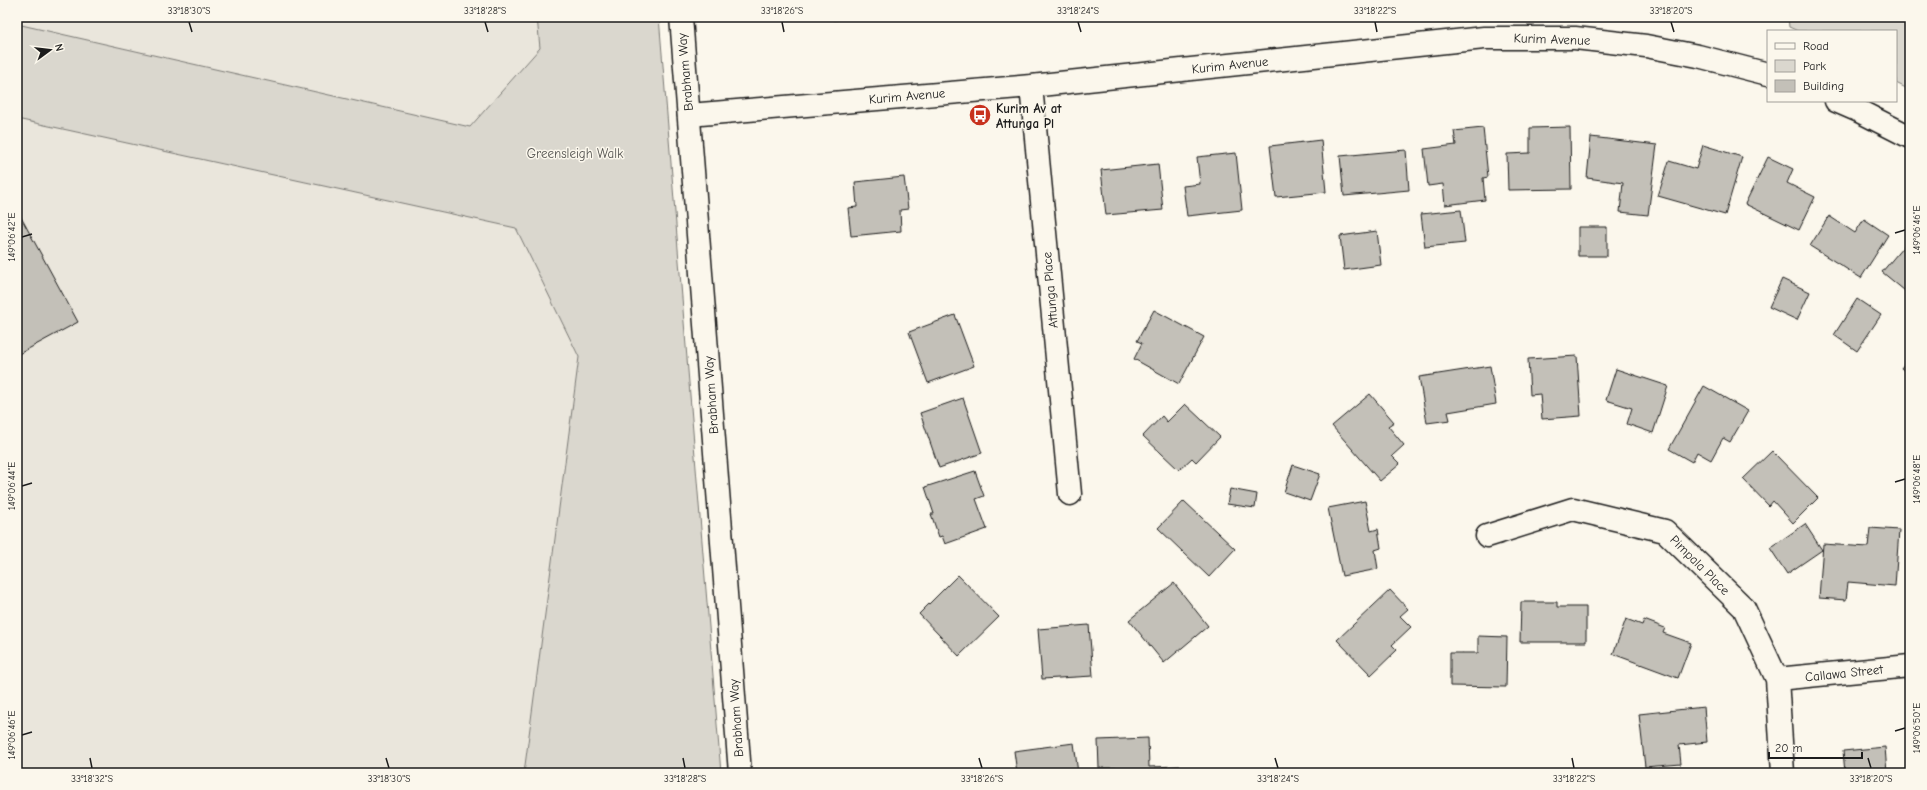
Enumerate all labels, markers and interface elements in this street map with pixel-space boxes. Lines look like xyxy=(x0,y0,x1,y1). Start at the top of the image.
text: 33°18'30"S xyxy=(167,5,211,17)
text: 33°18'28"S xyxy=(464,5,507,17)
text: 33°18'26"S xyxy=(761,5,804,17)
text: 33°18'24"S xyxy=(1057,5,1099,17)
text: 33°18'22"S xyxy=(1354,5,1397,17)
text: 33°18'20"S xyxy=(1649,5,1693,17)
north arrow xyxy=(30,30,70,70)
street label: Kurim Avenue xyxy=(1513,30,1591,48)
legend xyxy=(1767,30,1897,102)
street label: Brabham Way xyxy=(674,32,696,112)
text: Road xyxy=(1803,39,1829,53)
text: N xyxy=(52,42,66,53)
street label: Kurim Avenue xyxy=(1191,53,1269,76)
text: Park xyxy=(1803,59,1826,73)
text: Building xyxy=(1803,79,1844,93)
street label: Kurim Avenue xyxy=(868,85,946,107)
place label: Kurim Av at Attunga Pl xyxy=(996,101,1062,131)
bus stop icon: Kurim Av at Attunga Pl xyxy=(967,102,993,128)
park label: Greensleigh Walk xyxy=(527,146,624,161)
text: 149°06'46"E xyxy=(1911,205,1923,255)
text: 149°06'42"E xyxy=(6,213,18,261)
street label: Attunga Place xyxy=(1039,251,1061,329)
street label: Brabham Way xyxy=(701,355,721,435)
text: 149°06'48"E xyxy=(1911,455,1923,503)
text: 149°06'44"E xyxy=(6,462,18,510)
street label: Pimpala Place xyxy=(1667,532,1733,598)
street label: Callawa Street xyxy=(1804,661,1885,685)
street label: Brabham Way xyxy=(726,678,746,758)
text: 149°06'50"E xyxy=(1911,703,1923,753)
text: 149°06'46"E xyxy=(6,710,18,760)
scale bar xyxy=(1769,734,1862,760)
text: 20 m xyxy=(1775,741,1803,755)
text: 33°18'32"S xyxy=(71,773,114,785)
text: 33°18'30"S xyxy=(367,773,411,785)
text: 33°18'28"S xyxy=(664,773,707,785)
text: 33°18'26"S xyxy=(961,773,1004,785)
text: 33°18'24"S xyxy=(1257,773,1299,785)
text: 33°18'22"S xyxy=(1553,773,1596,785)
text: 33°18'20"S xyxy=(1849,773,1893,785)

